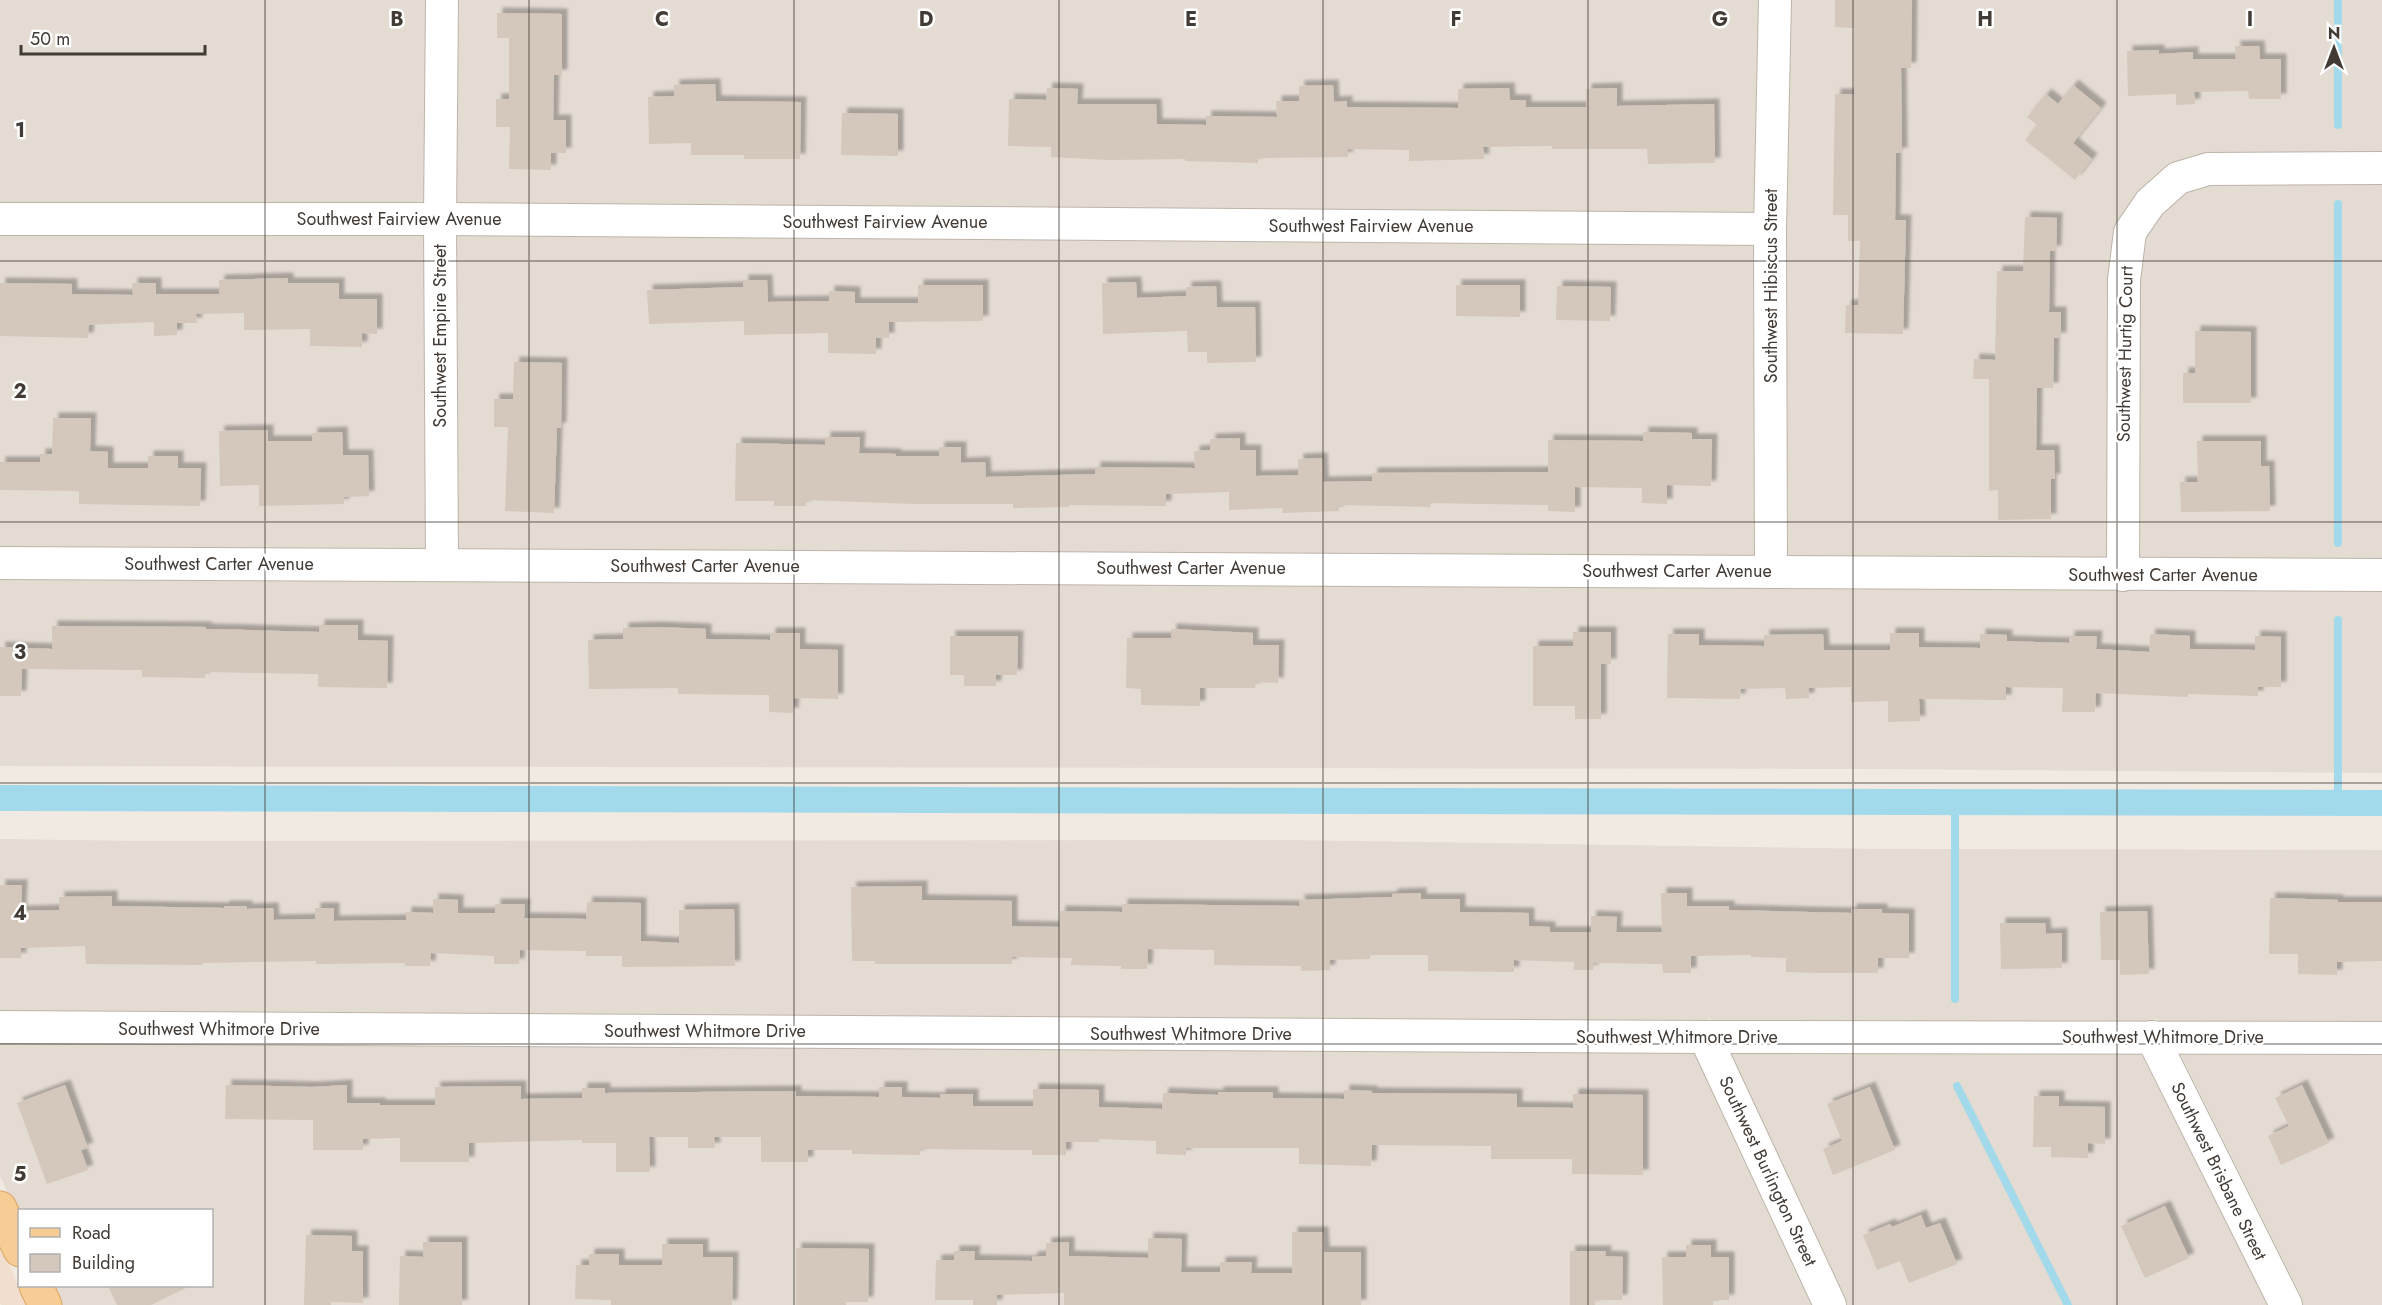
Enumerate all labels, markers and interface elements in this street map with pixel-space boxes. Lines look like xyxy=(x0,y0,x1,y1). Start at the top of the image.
text: B xyxy=(390,5,404,34)
text: C xyxy=(655,5,669,34)
text: D xyxy=(919,5,933,34)
text: E xyxy=(1185,5,1197,34)
text: F xyxy=(1450,5,1462,34)
text: G xyxy=(1712,5,1728,34)
text: H xyxy=(1977,5,1993,34)
text: I xyxy=(2247,5,2253,34)
scale bar xyxy=(21,18,206,56)
north arrow xyxy=(2304,18,2364,78)
text: N xyxy=(2328,22,2340,45)
text: 50 m xyxy=(30,26,70,52)
text: 1 xyxy=(15,116,25,145)
street label: Southwest Hibiscus Street xyxy=(1758,188,1784,383)
street label: Southwest Fairview Avenue xyxy=(297,206,501,232)
street label: Southwest Fairview Avenue xyxy=(783,209,987,235)
street label: Southwest Fairview Avenue xyxy=(1269,213,1473,239)
street label: Southwest Empire Street xyxy=(427,244,453,428)
street label: Southwest Hurtig Court xyxy=(2110,265,2140,442)
text: 2 xyxy=(13,377,27,406)
street label: Southwest Carter Avenue xyxy=(124,551,314,577)
street label: Southwest Carter Avenue xyxy=(610,553,800,579)
street label: Southwest Carter Avenue xyxy=(1096,555,1286,581)
street label: Southwest Carter Avenue xyxy=(1582,558,1772,584)
street label: Southwest Carter Avenue xyxy=(2068,562,2258,588)
text: 3 xyxy=(14,638,26,667)
text: 4 xyxy=(13,899,27,928)
street label: Southwest Whitmore Drive xyxy=(118,1016,320,1042)
street label: Southwest Whitmore Drive xyxy=(604,1018,806,1044)
street label: Southwest Whitmore Drive xyxy=(1090,1021,1292,1047)
street label: Southwest Whitmore Drive xyxy=(1576,1024,1778,1050)
street label: Southwest Whitmore Drive xyxy=(2062,1024,2264,1050)
street label: Southwest Burlington Street xyxy=(1712,1072,1824,1271)
street label: Southwest Brisbane Street xyxy=(2165,1078,2274,1265)
text: 5 xyxy=(14,1160,27,1189)
legend xyxy=(18,1209,213,1287)
text: Road xyxy=(72,1220,111,1246)
text: Building xyxy=(72,1250,135,1276)

